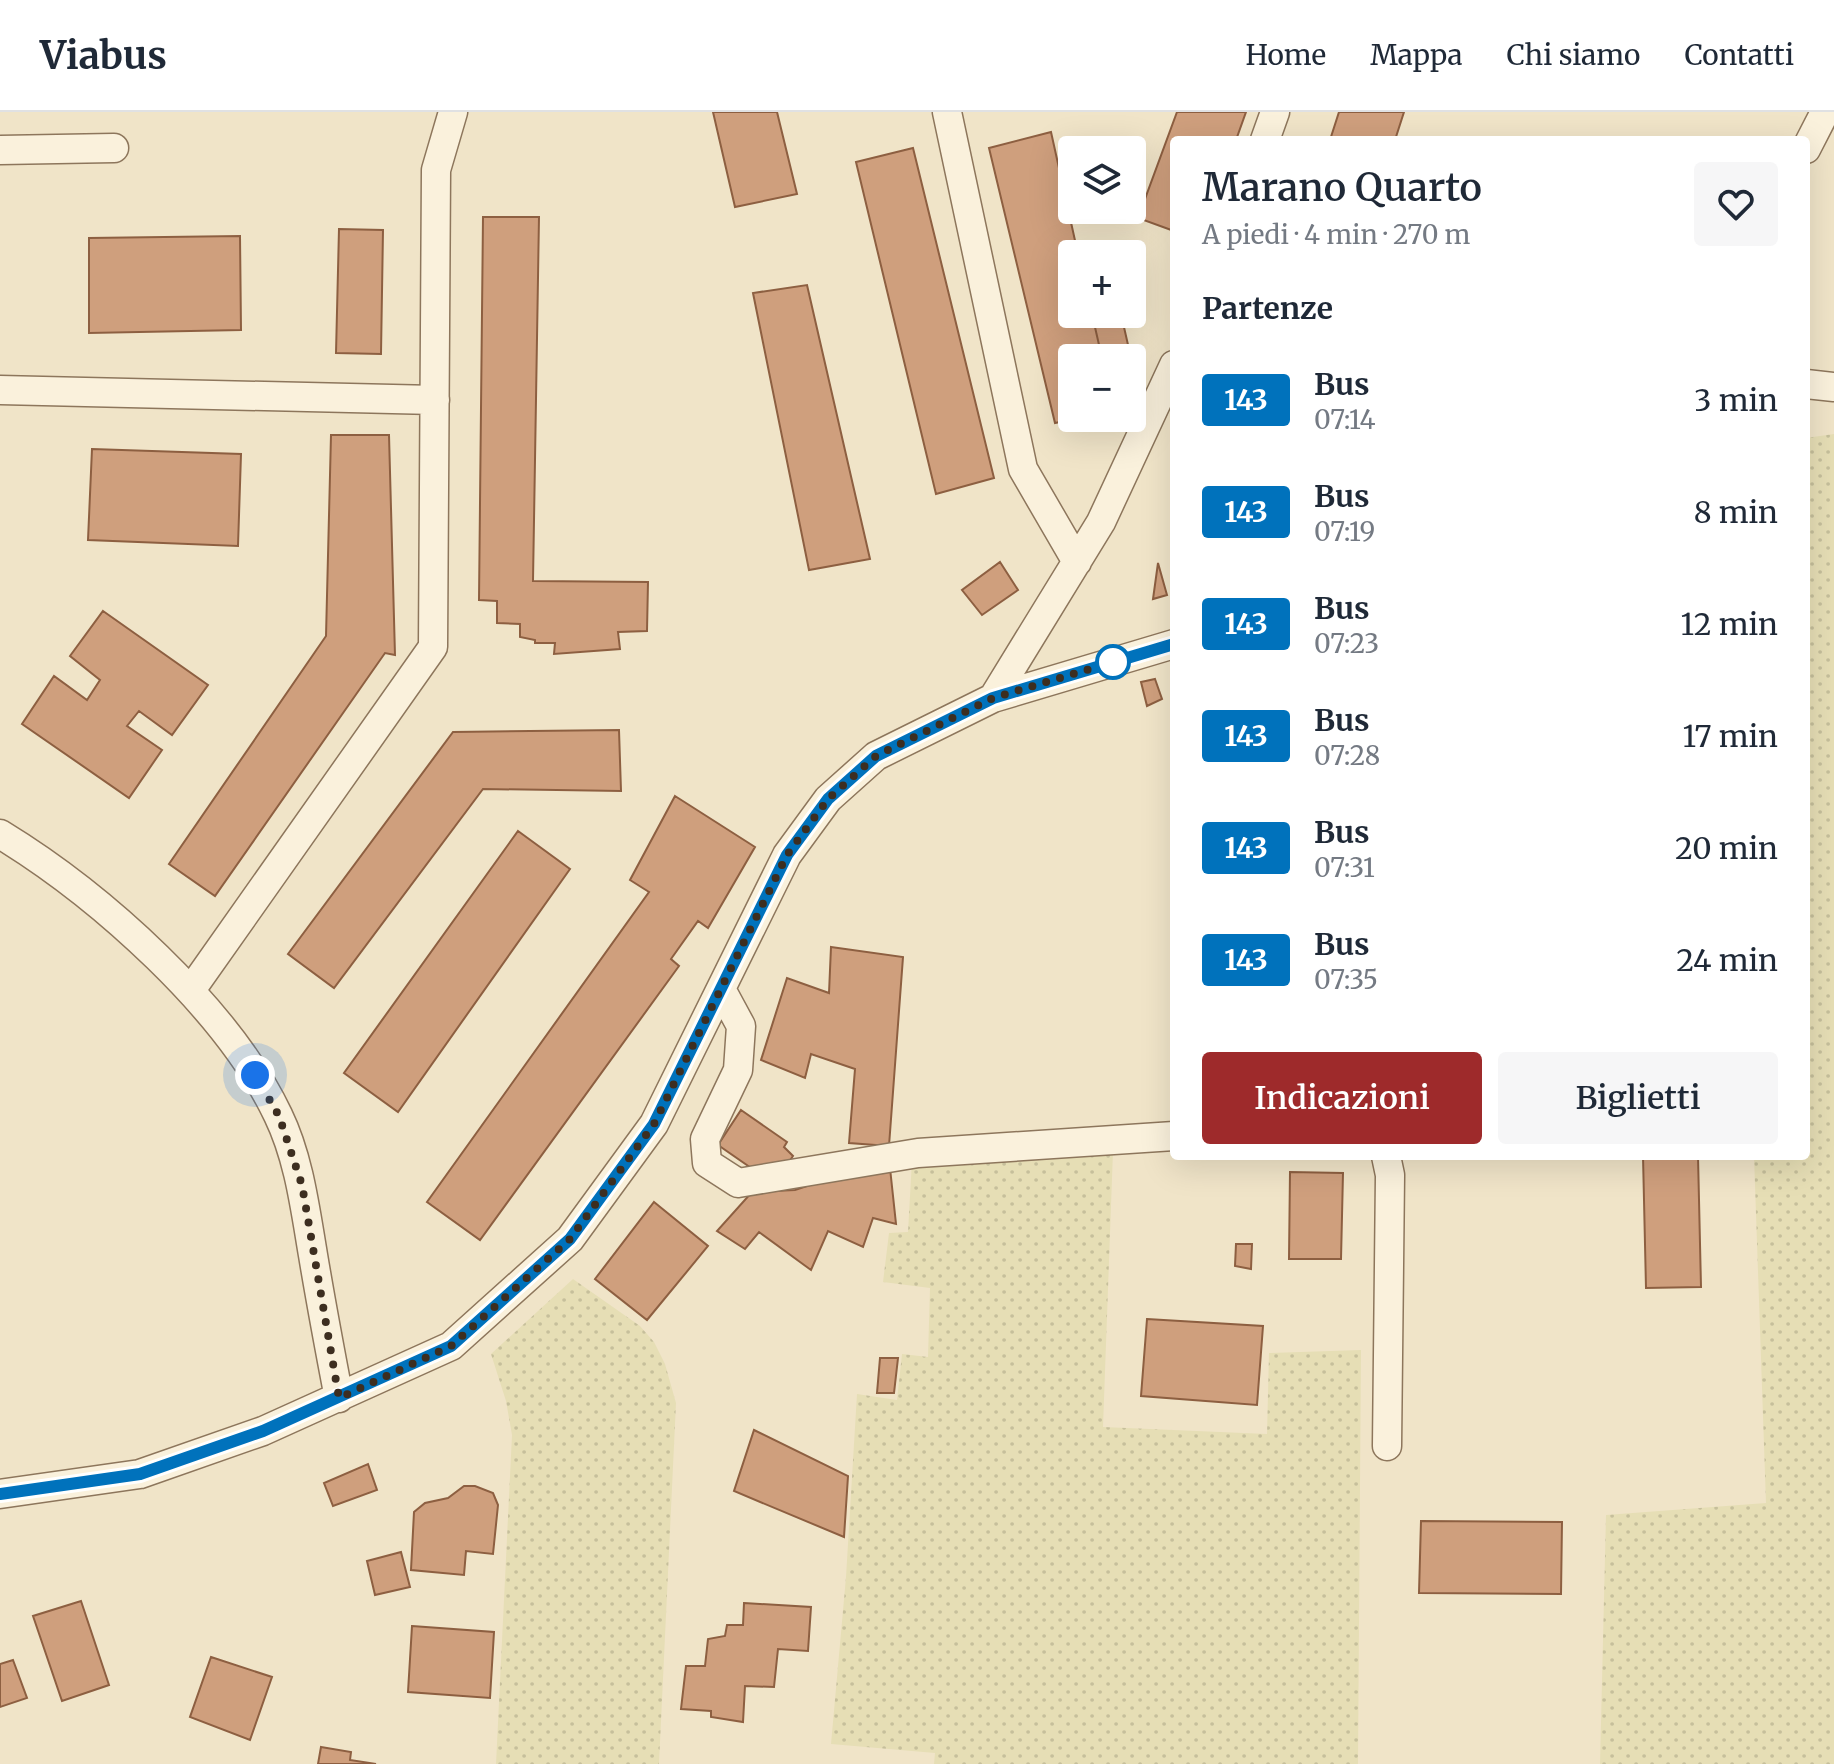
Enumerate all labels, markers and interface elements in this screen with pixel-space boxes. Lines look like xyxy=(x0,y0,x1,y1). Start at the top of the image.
text: Viabus xyxy=(40,32,167,79)
text: Home xyxy=(1245,37,1326,73)
text: Mappa xyxy=(1370,37,1462,73)
text: Chi siamo xyxy=(1506,37,1640,73)
text: Contatti xyxy=(1684,37,1794,73)
map controls xyxy=(1058,136,1146,432)
button: layers xyxy=(1058,136,1146,224)
button: heart xyxy=(1694,162,1778,246)
text: Marano Quarto xyxy=(1202,164,1482,211)
text: A piedi · 4 min · 270 m xyxy=(1202,218,1470,251)
button: + xyxy=(1058,240,1146,328)
text: Partenze xyxy=(1202,289,1333,327)
button: − xyxy=(1058,344,1146,432)
text: Bus xyxy=(1314,365,1370,403)
text: 3 min xyxy=(1694,381,1778,419)
text: 143 xyxy=(1224,382,1268,418)
text: 07:14 xyxy=(1314,403,1375,436)
text: Bus xyxy=(1314,477,1370,515)
text: 8 min xyxy=(1694,493,1778,531)
text: 143 xyxy=(1224,494,1268,530)
text: 07:19 xyxy=(1314,515,1375,548)
text: Bus xyxy=(1314,589,1370,627)
text: 12 min xyxy=(1681,605,1778,643)
text: 143 xyxy=(1224,606,1268,642)
text: 07:23 xyxy=(1314,627,1379,660)
unlabelled marker xyxy=(1096,645,1130,679)
text: Bus xyxy=(1314,701,1370,739)
text: 17 min xyxy=(1683,717,1778,755)
text: 143 xyxy=(1224,718,1268,754)
text: 07:28 xyxy=(1314,739,1380,772)
text: Bus xyxy=(1314,813,1370,851)
text: 20 min xyxy=(1675,829,1778,867)
text: 143 xyxy=(1224,830,1268,866)
text: 07:31 xyxy=(1314,851,1375,884)
text: Bus xyxy=(1314,925,1370,963)
text: 24 min xyxy=(1676,941,1778,979)
text: 143 xyxy=(1224,942,1268,978)
text: 07:35 xyxy=(1314,963,1378,996)
button: Indicazioni xyxy=(1202,1052,1482,1144)
button: Biglietti xyxy=(1498,1052,1778,1144)
your location xyxy=(235,1055,275,1095)

